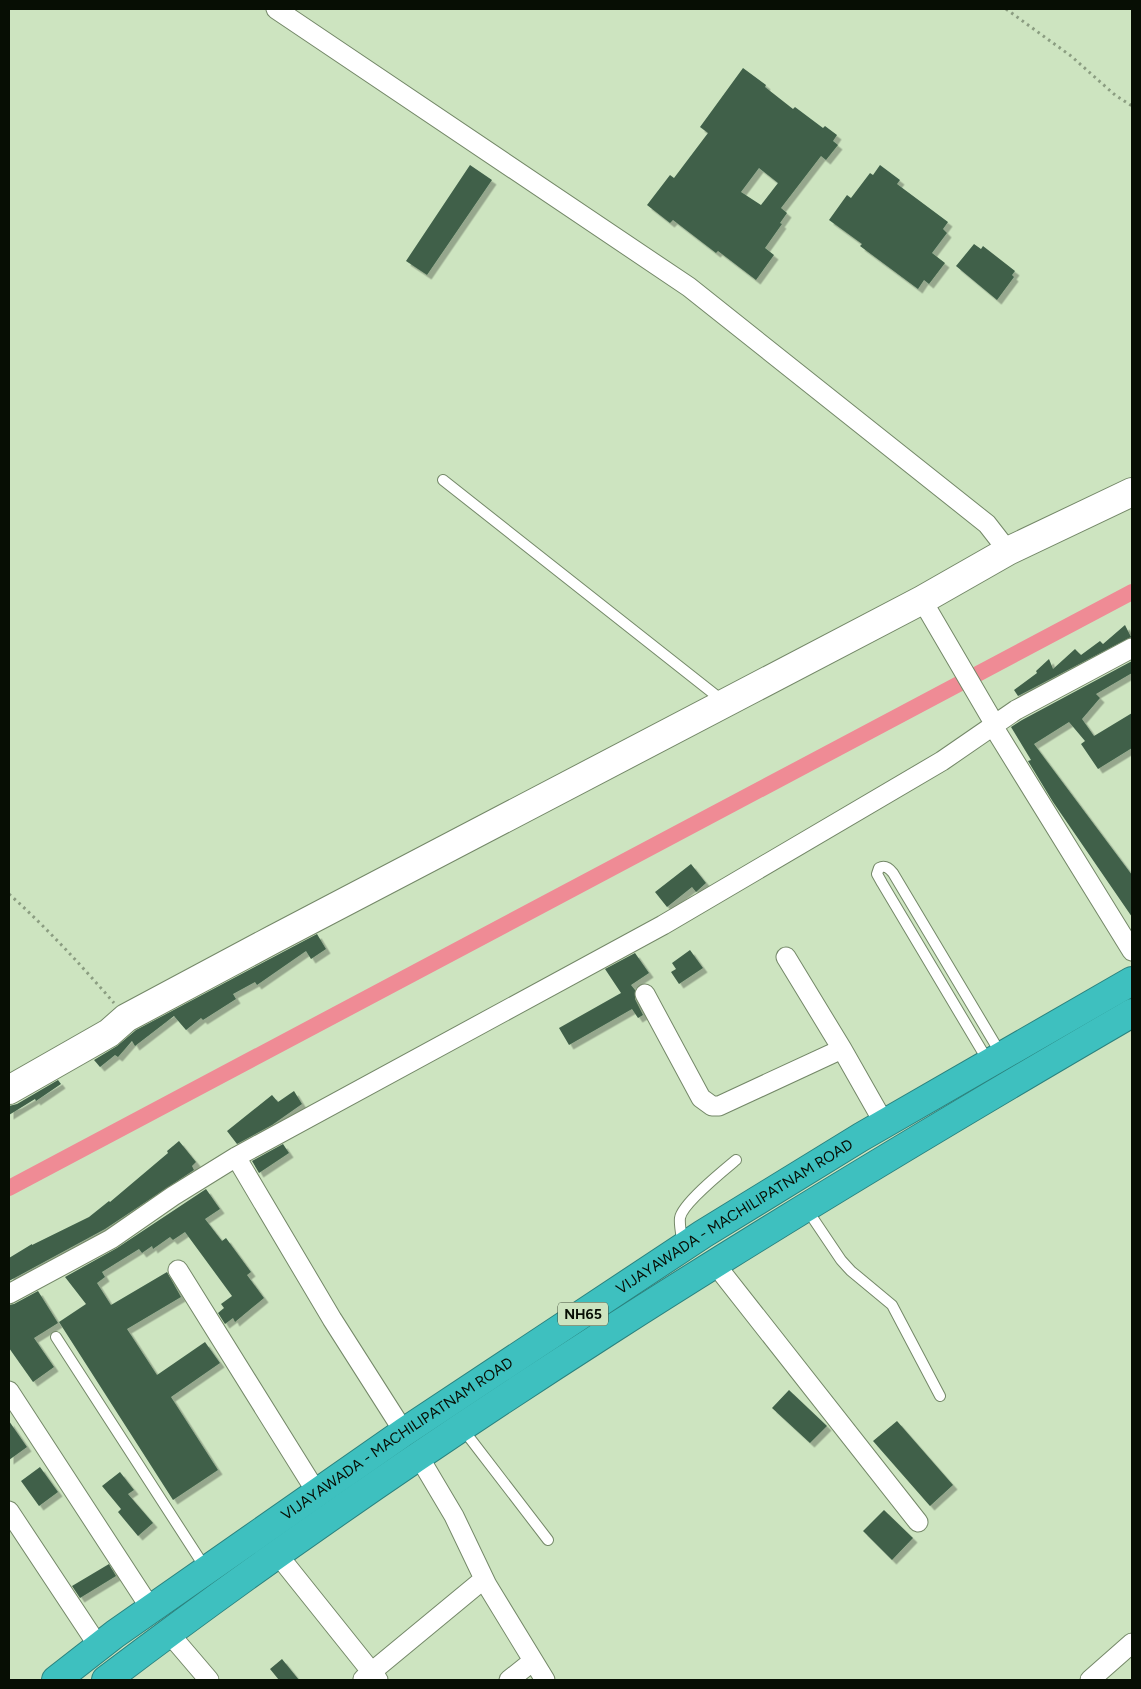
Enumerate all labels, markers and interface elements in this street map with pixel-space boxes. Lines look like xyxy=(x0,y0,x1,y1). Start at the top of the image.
street label: VIJAYAWADA - MACHILIPATNAM ROAD xyxy=(613,1135,856,1298)
road number: NH65 xyxy=(558,1302,608,1326)
street label: VIJAYAWADA - MACHILIPATNAM ROAD xyxy=(278,1353,516,1524)

